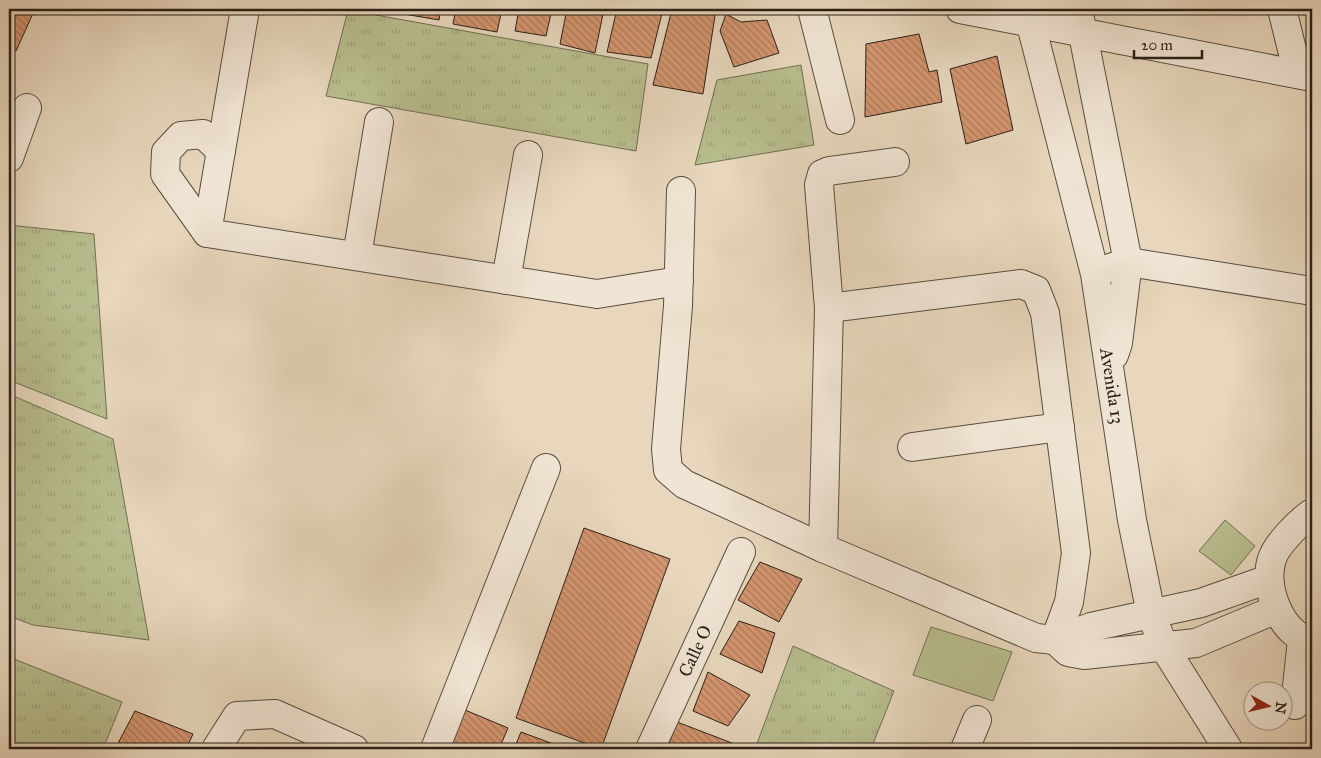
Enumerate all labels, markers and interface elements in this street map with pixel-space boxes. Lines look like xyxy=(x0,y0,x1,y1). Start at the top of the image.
scale bar xyxy=(1134,28,1201,60)
text: 20 m xyxy=(1141,36,1173,54)
street label: Avenida 13 xyxy=(1095,345,1129,426)
street label: Calle O xyxy=(673,622,717,680)
north arrow xyxy=(1244,680,1294,730)
text: N xyxy=(1271,701,1290,715)

